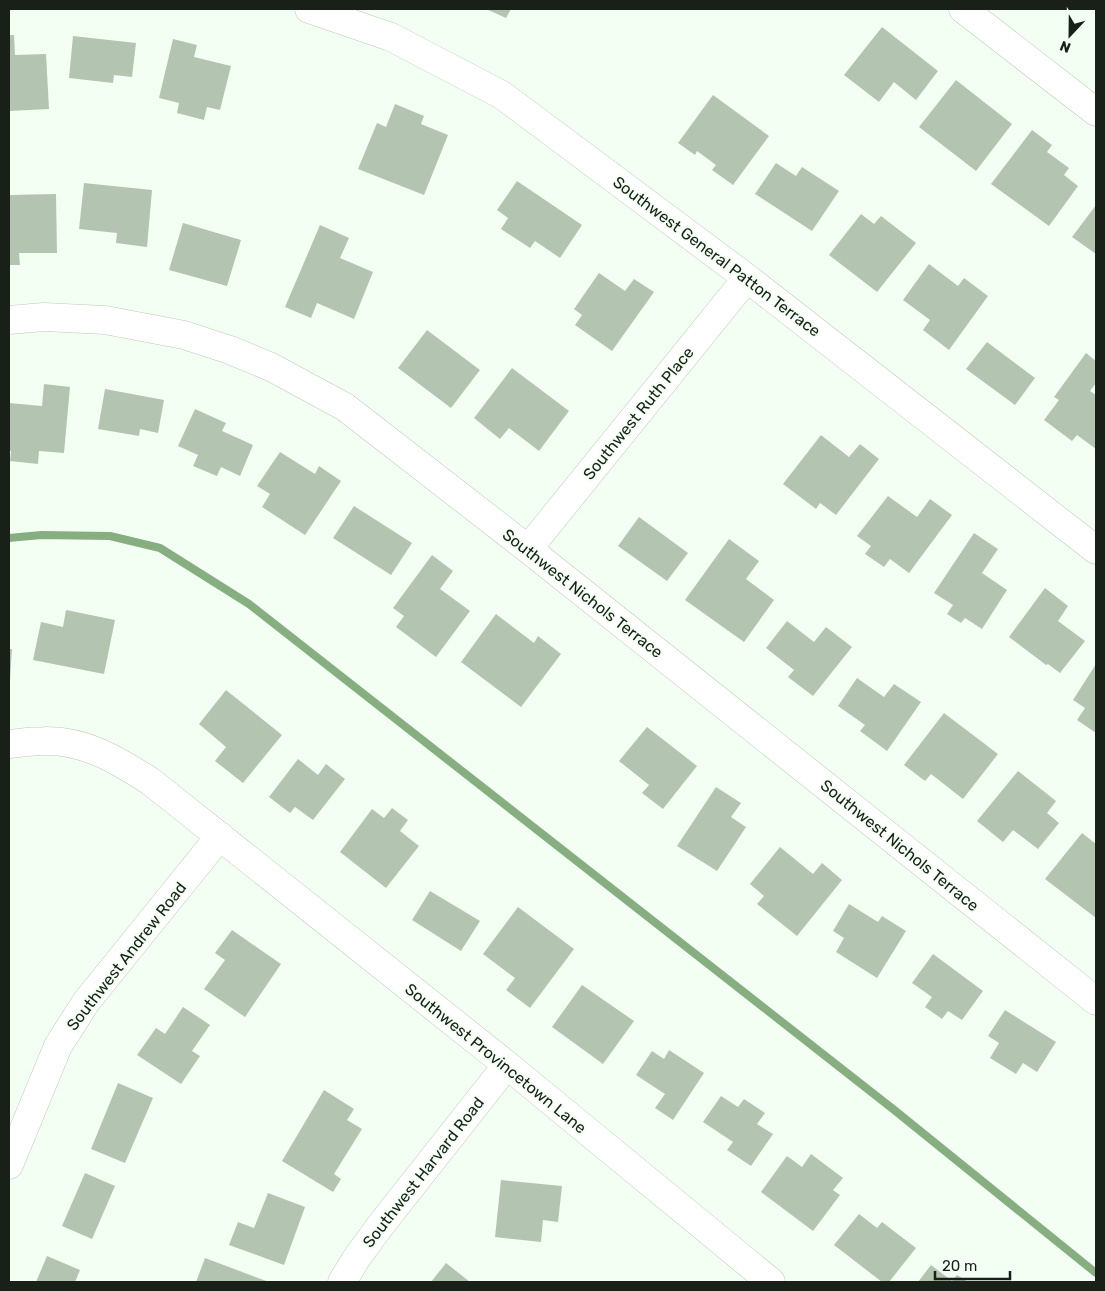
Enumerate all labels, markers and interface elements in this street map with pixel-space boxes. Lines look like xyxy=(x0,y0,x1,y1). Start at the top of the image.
north arrow xyxy=(1045,10,1095,60)
text: N xyxy=(1057,37,1073,56)
street label: Southwest General Patton Terrace xyxy=(609,172,824,341)
street label: Southwest Ruth Place xyxy=(579,343,698,484)
street label: Southwest Nichols Terrace xyxy=(499,525,667,662)
street label: Southwest Nichols Terrace xyxy=(817,776,983,915)
street label: Southwest Andrew Road xyxy=(63,878,190,1034)
street label: Southwest Provincetown Lane xyxy=(401,979,590,1138)
street label: Southwest Harvard Road xyxy=(359,1093,488,1251)
scale bar xyxy=(935,1248,1010,1280)
text: 20 m xyxy=(942,1257,977,1275)

